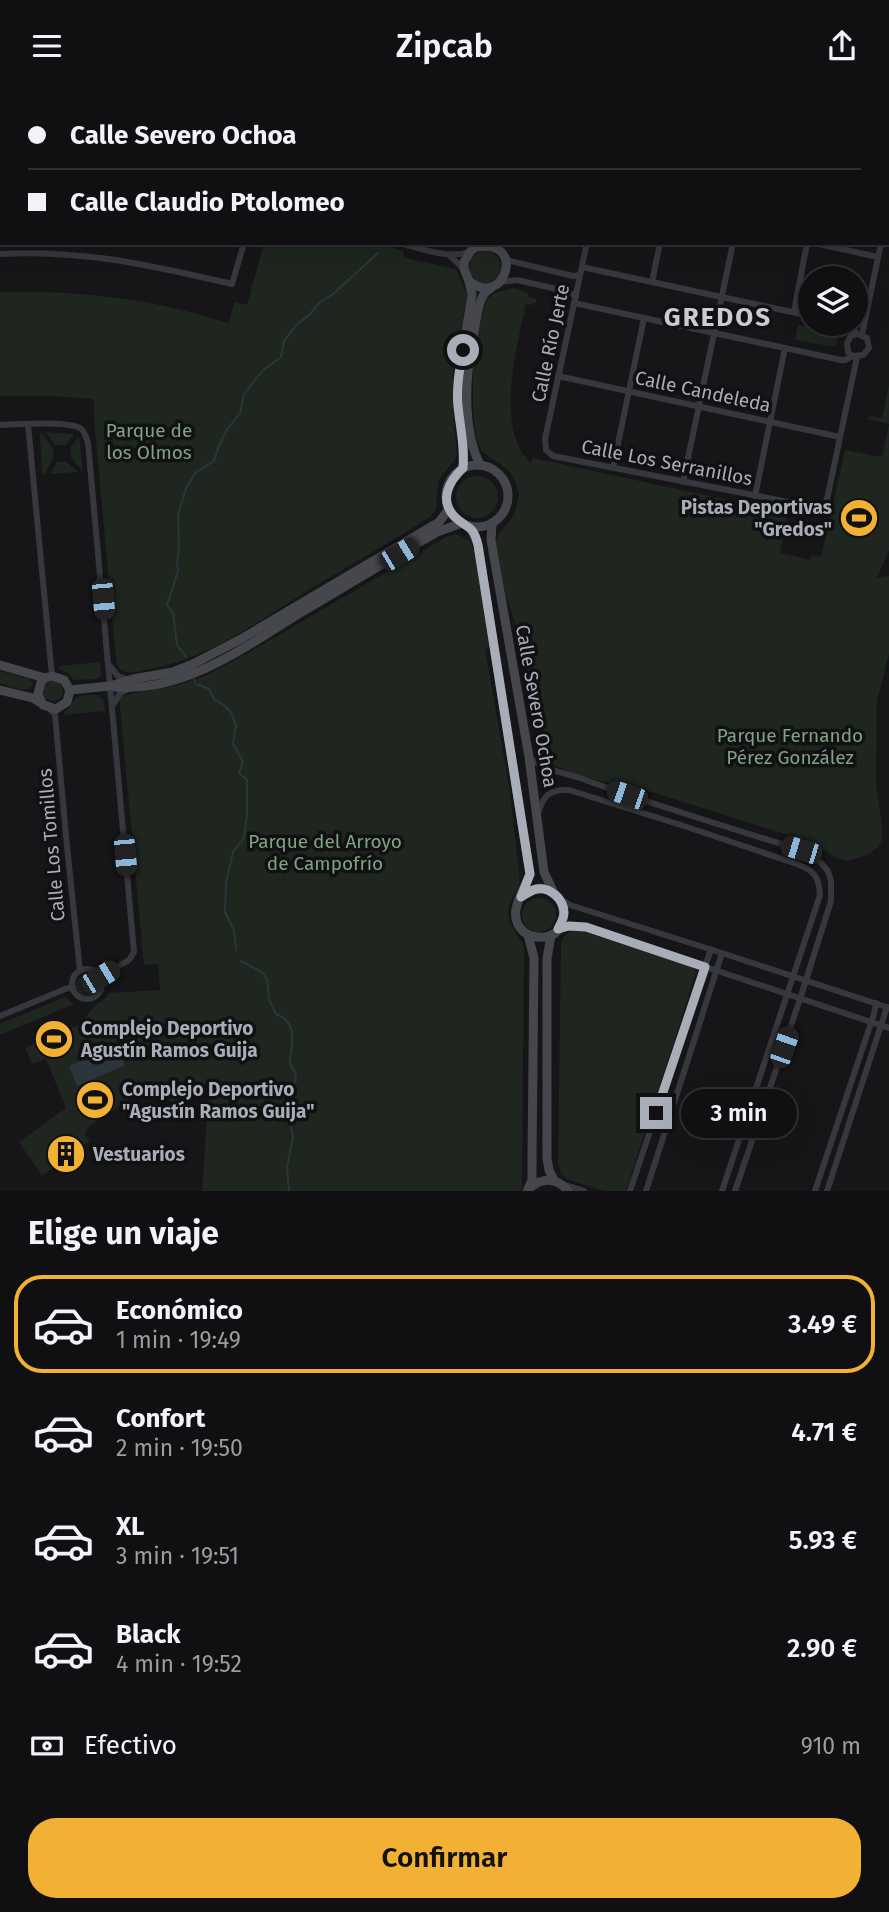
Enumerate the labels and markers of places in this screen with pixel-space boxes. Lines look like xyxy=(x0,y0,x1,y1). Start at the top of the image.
place label: Pistas Deportivas "Gredos" xyxy=(681,496,832,541)
sports icon: Pistas Deportivas "Gredos" xyxy=(838,497,880,539)
place label: Complejo Deportivo Agustín Ramos Guija xyxy=(80,1017,258,1062)
sports icon: Complejo Deportivo Agustín Ramos Guija xyxy=(33,1018,75,1060)
place label: Complejo Deportivo "Agustín Ramos Guija" xyxy=(122,1078,315,1123)
sports icon: Complejo Deportivo "Agustín Ramos Guija" xyxy=(74,1079,116,1121)
building icon: Vestuarios xyxy=(45,1133,87,1175)
place label: Vestuarios xyxy=(92,1143,185,1166)

